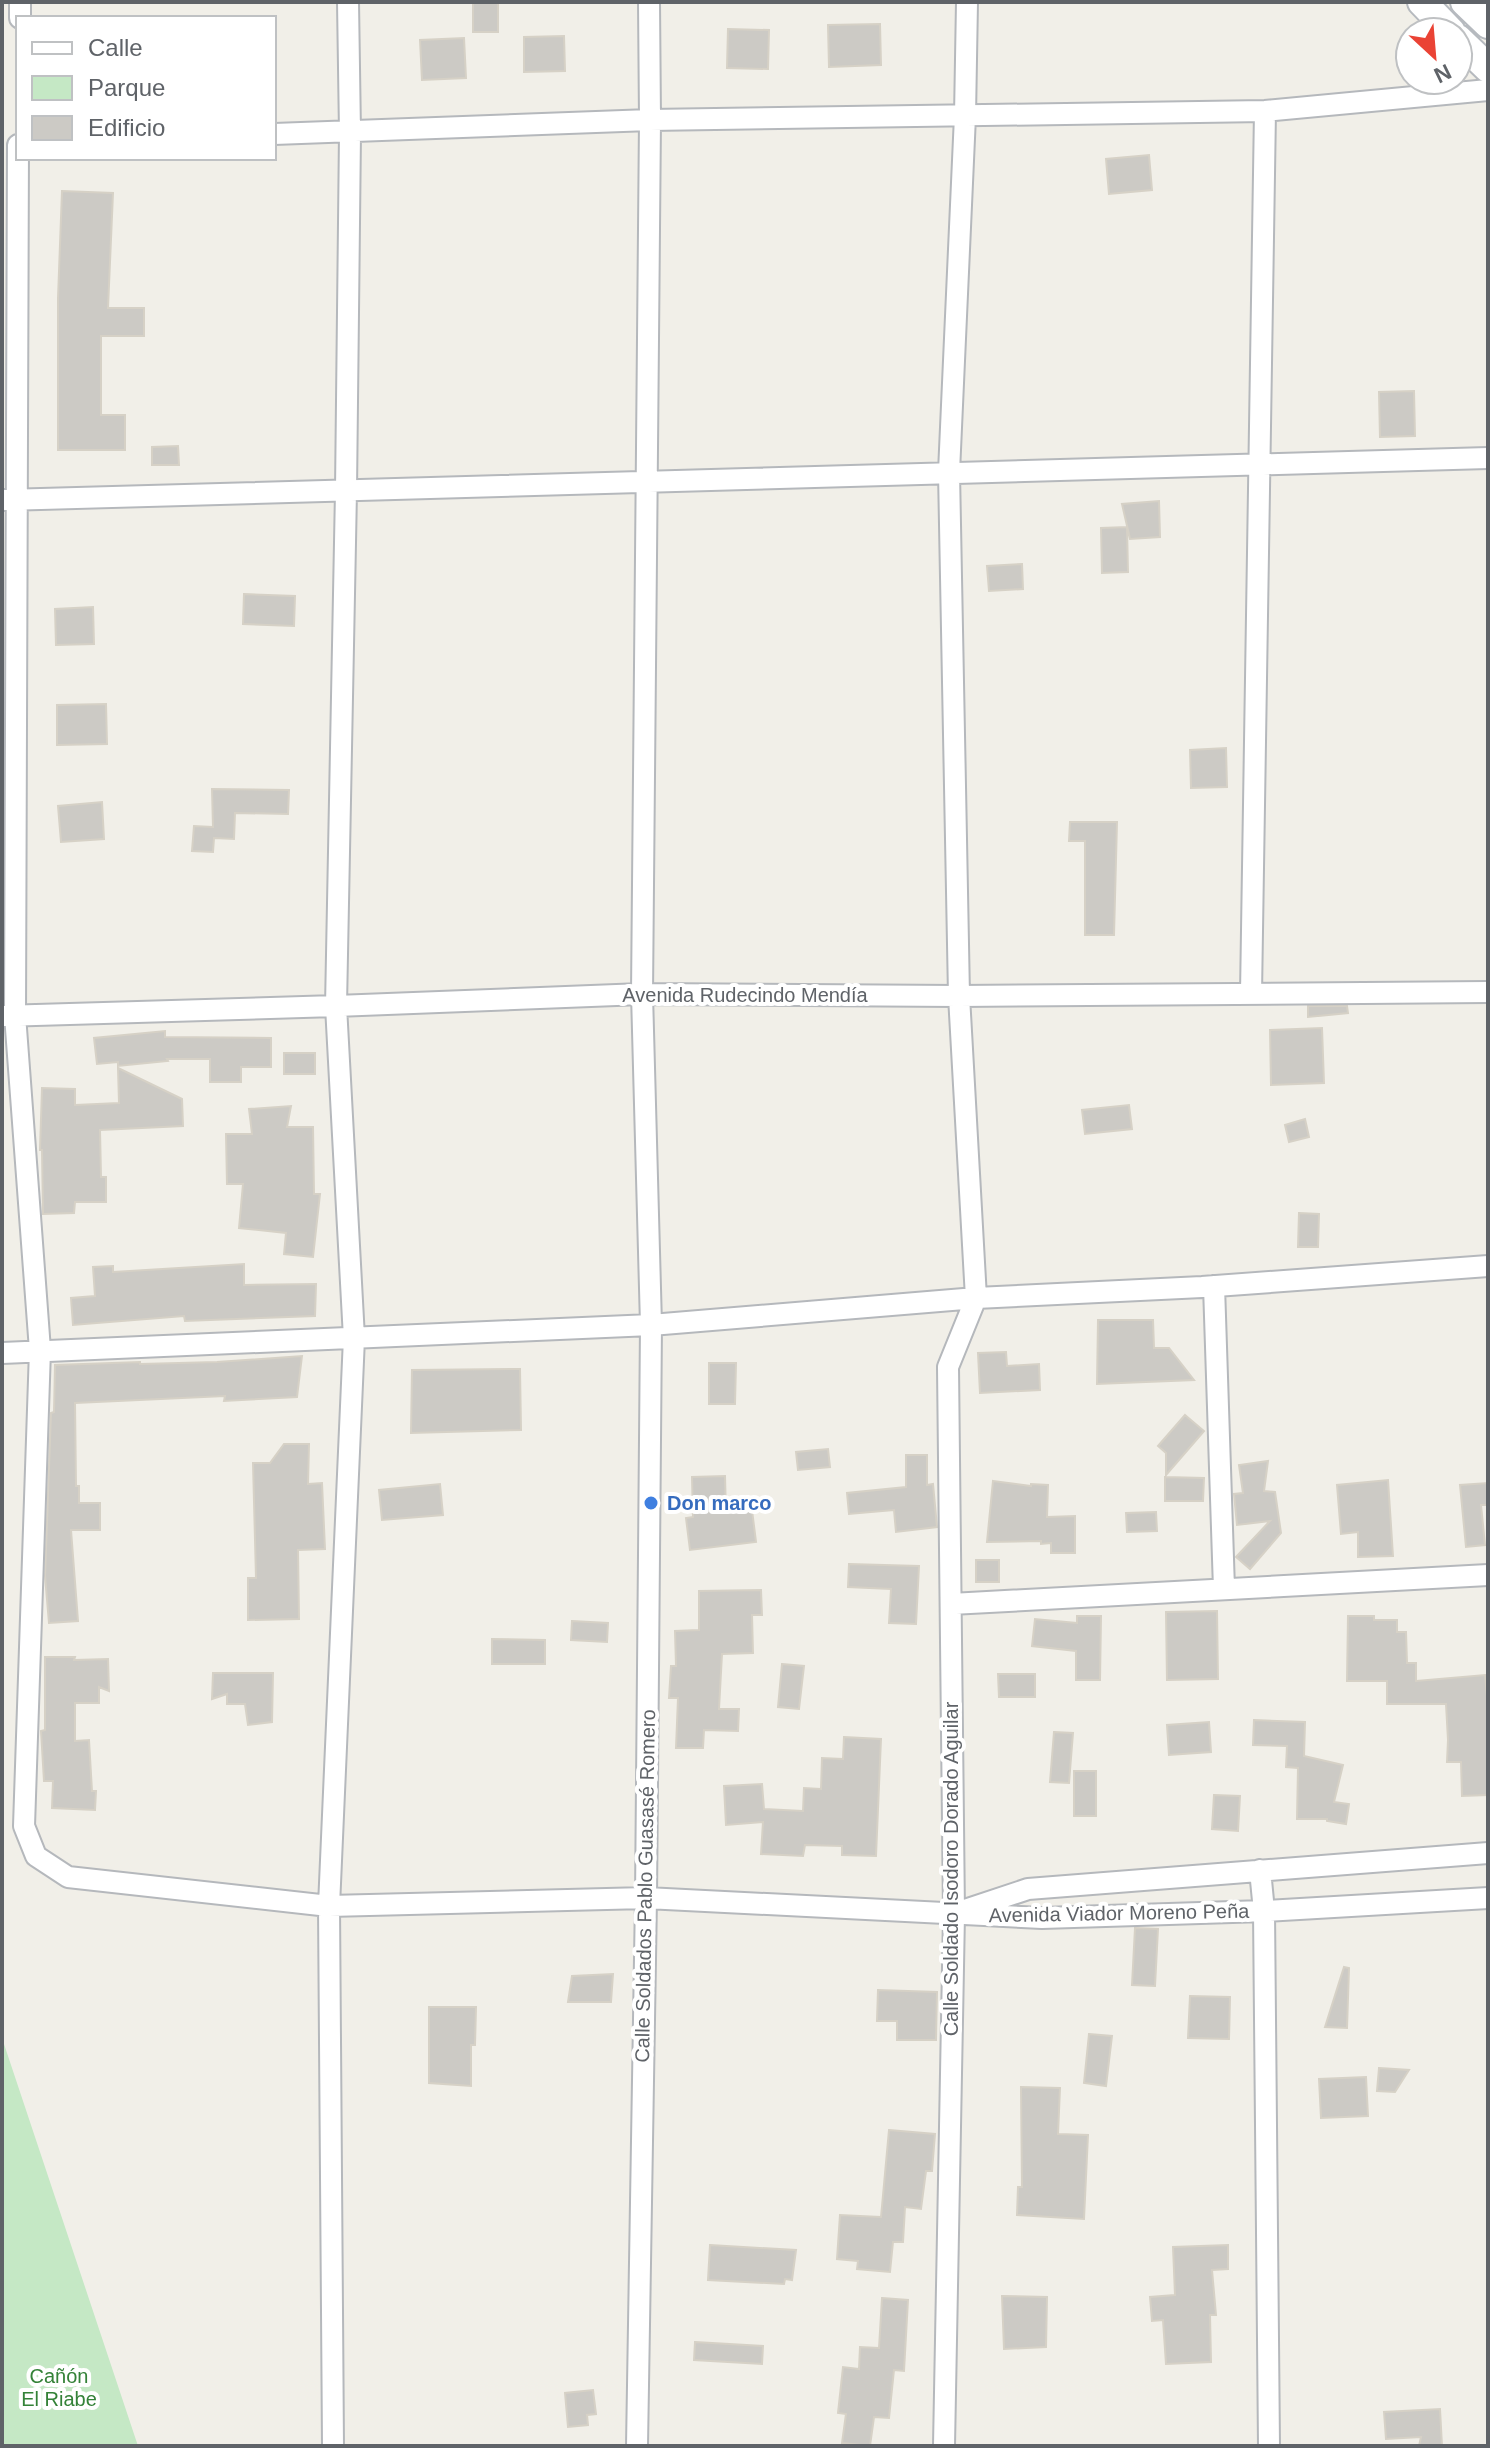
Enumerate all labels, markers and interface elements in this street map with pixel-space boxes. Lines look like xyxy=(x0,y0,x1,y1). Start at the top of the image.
legend xyxy=(16,16,276,160)
north arrow xyxy=(1394,16,1474,96)
text: Calle xyxy=(88,34,143,61)
text: N xyxy=(1430,59,1455,88)
text: Parque xyxy=(88,74,165,101)
text: Edificio xyxy=(88,114,165,141)
street label: Avenida Rudecindo Mendía xyxy=(622,984,869,1006)
place label: Don marco xyxy=(667,1492,771,1514)
marker: Don marco xyxy=(642,1494,660,1512)
street label: Calle Soldado Isodoro Dorado Aguilar xyxy=(940,1701,962,2036)
street label: Calle Soldados Pablo Guasasé Romero xyxy=(631,1709,659,2063)
street label: Avenida Viador Moreno Peña xyxy=(989,1900,1250,1926)
park label: Cañón El Riabe xyxy=(21,2365,97,2410)

